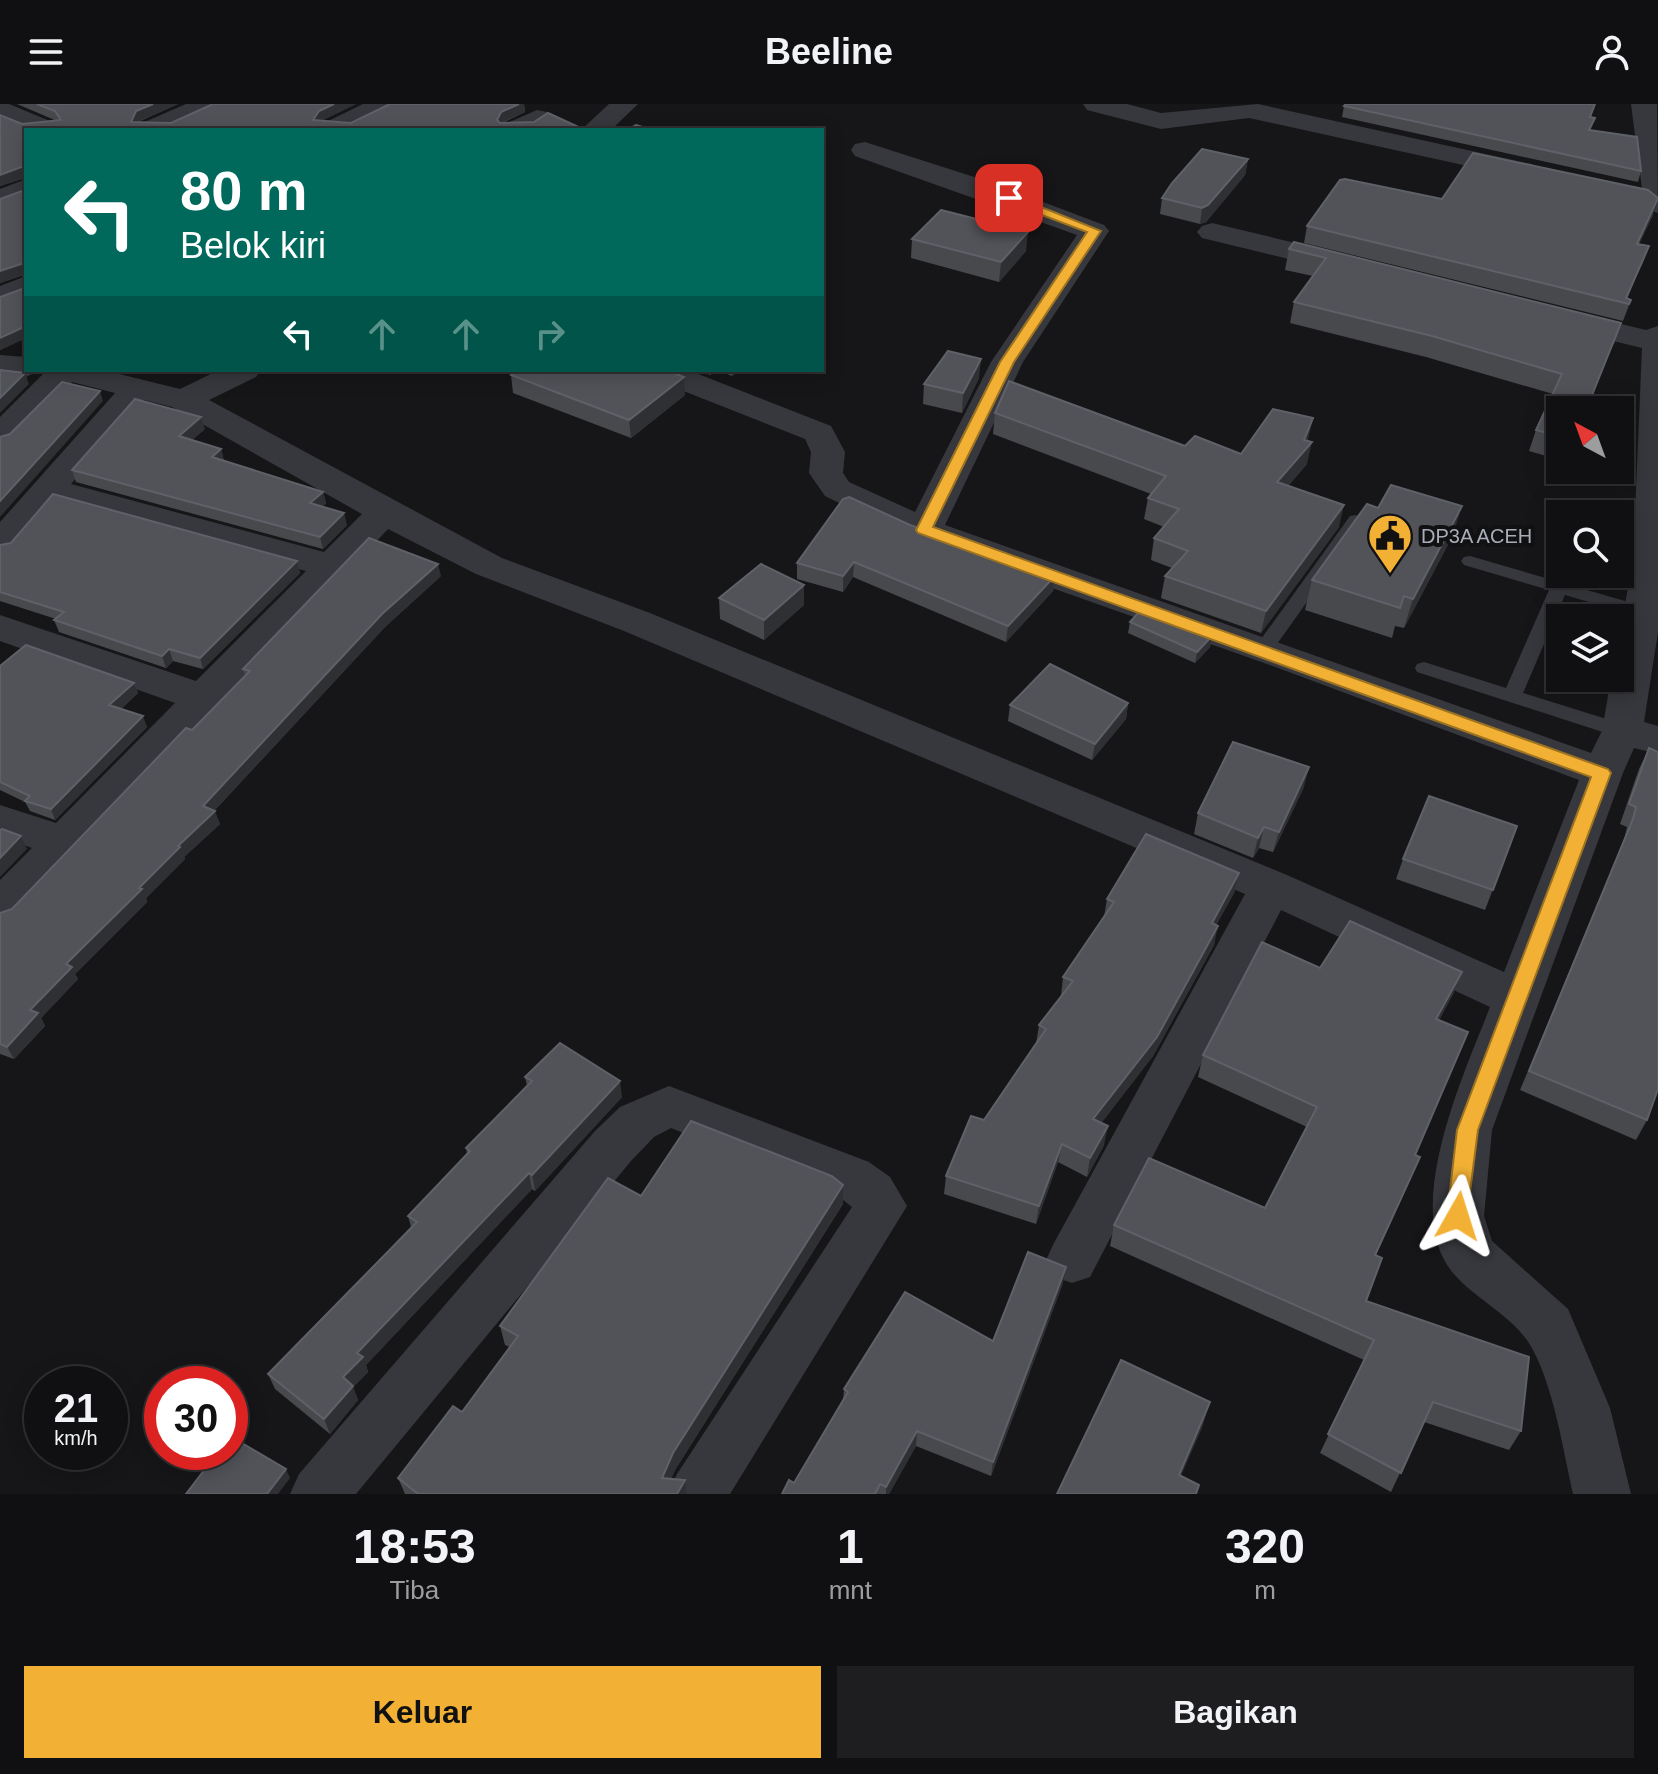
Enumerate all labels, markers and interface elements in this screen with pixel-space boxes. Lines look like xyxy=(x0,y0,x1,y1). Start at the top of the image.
icon: menu xyxy=(24,30,68,74)
icon: person xyxy=(1590,30,1634,74)
text: Beeline xyxy=(765,31,893,72)
text: 80 m xyxy=(180,159,308,222)
icon: left xyxy=(48,160,152,264)
pin xyxy=(975,164,1043,232)
icon: arrive xyxy=(987,176,1031,220)
text: Belok kiri xyxy=(180,225,326,266)
icon: left xyxy=(276,312,320,356)
icon: ahead xyxy=(360,312,404,356)
icon: ahead xyxy=(444,312,488,356)
icon: right xyxy=(528,312,572,356)
north arrow xyxy=(1546,396,1634,484)
map controls xyxy=(1546,396,1634,692)
button: search xyxy=(1546,500,1634,588)
public building icon: DP3A ACEH xyxy=(1366,512,1414,575)
place label: DP3A ACEH xyxy=(1421,525,1532,547)
button: layers xyxy=(1546,604,1634,692)
position arrow xyxy=(1416,1174,1500,1258)
speed limit sign: 30 xyxy=(144,1366,248,1470)
text: 21 xyxy=(54,1386,98,1430)
text: km/h xyxy=(54,1427,98,1449)
text: 18:53 xyxy=(353,1520,476,1573)
text: 1 xyxy=(837,1520,864,1573)
text: 320 xyxy=(1225,1520,1305,1573)
text: Tiba xyxy=(390,1575,439,1605)
text: mnt xyxy=(829,1575,872,1605)
text: m xyxy=(1254,1575,1276,1605)
button: Keluar xyxy=(24,1666,821,1758)
button: Bagikan xyxy=(837,1666,1634,1758)

